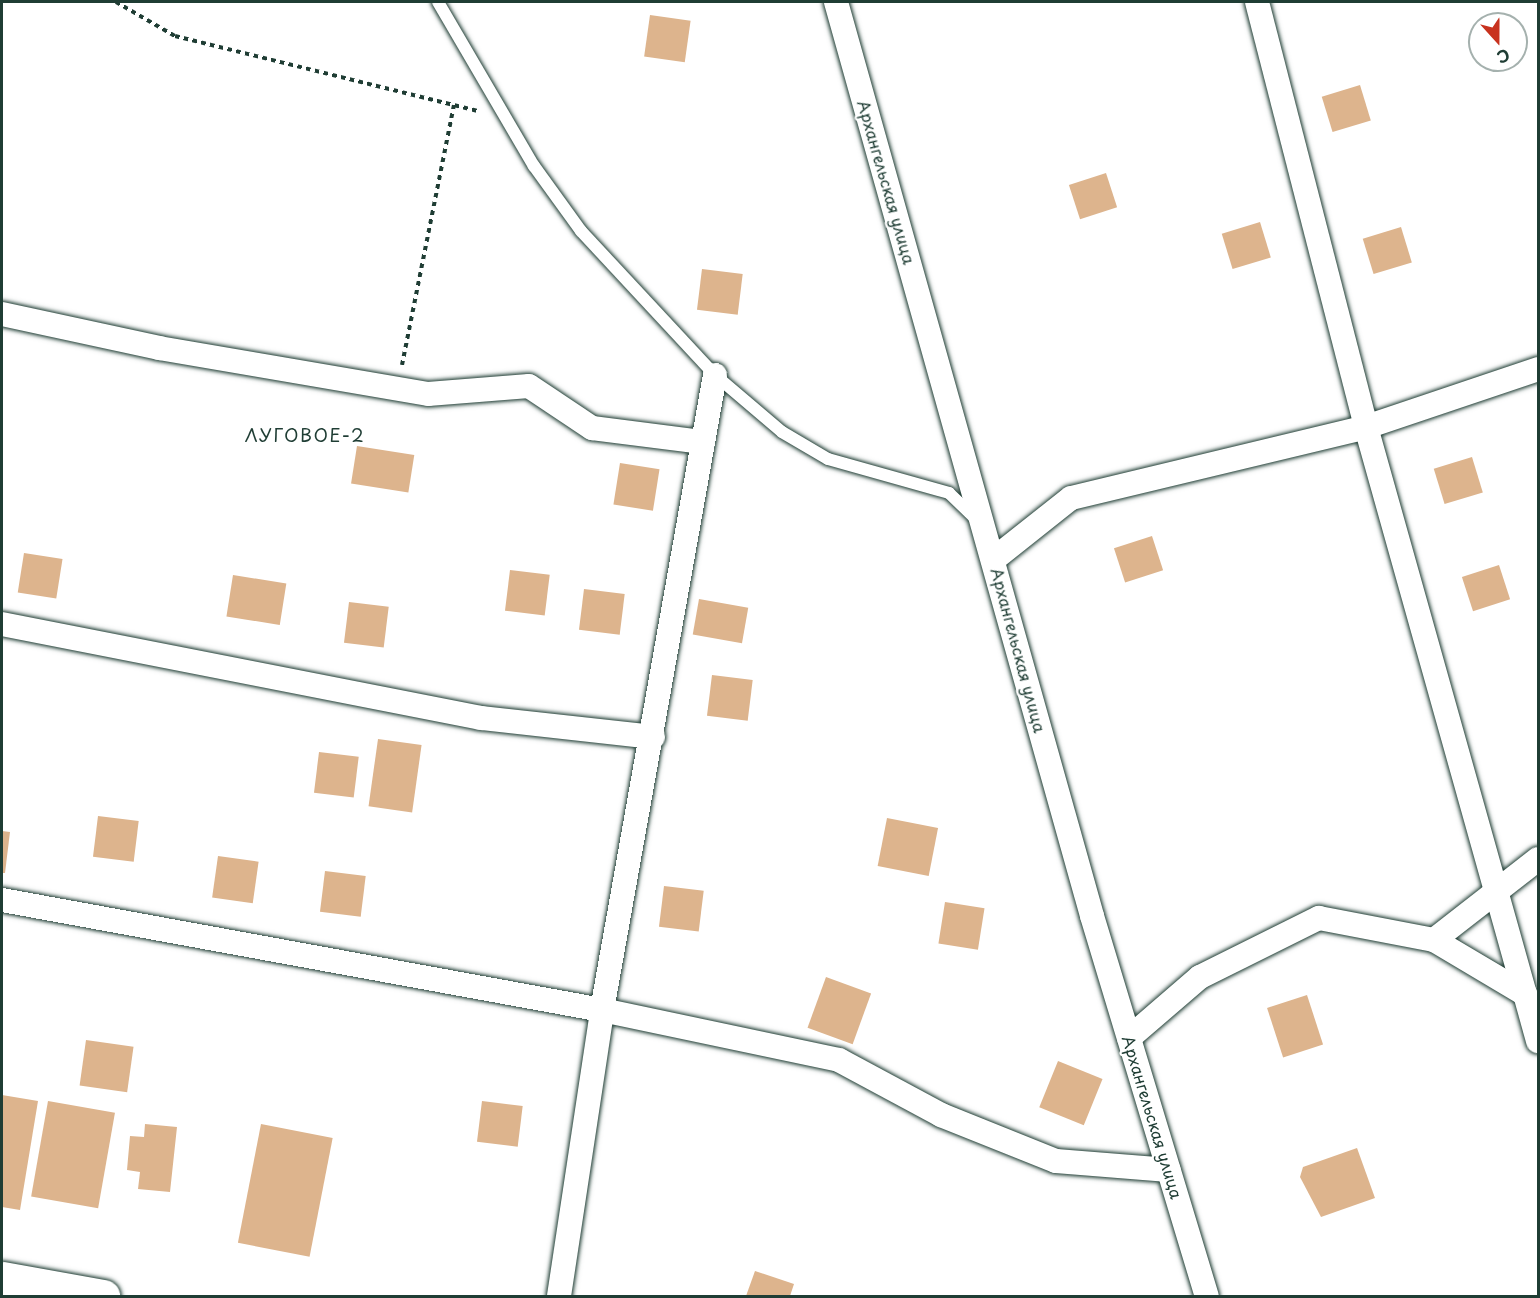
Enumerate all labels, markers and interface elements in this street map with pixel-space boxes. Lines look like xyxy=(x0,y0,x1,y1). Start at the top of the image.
north arrow xyxy=(1468,12,1528,72)
text: С xyxy=(1494,44,1514,70)
street label: Архангельская улица xyxy=(854,97,920,267)
district label: ЛУГОВОЕ-2 xyxy=(245,424,365,446)
street label: Архангельская улица xyxy=(988,565,1050,735)
street label: Архангельская улица xyxy=(1119,1032,1187,1202)

